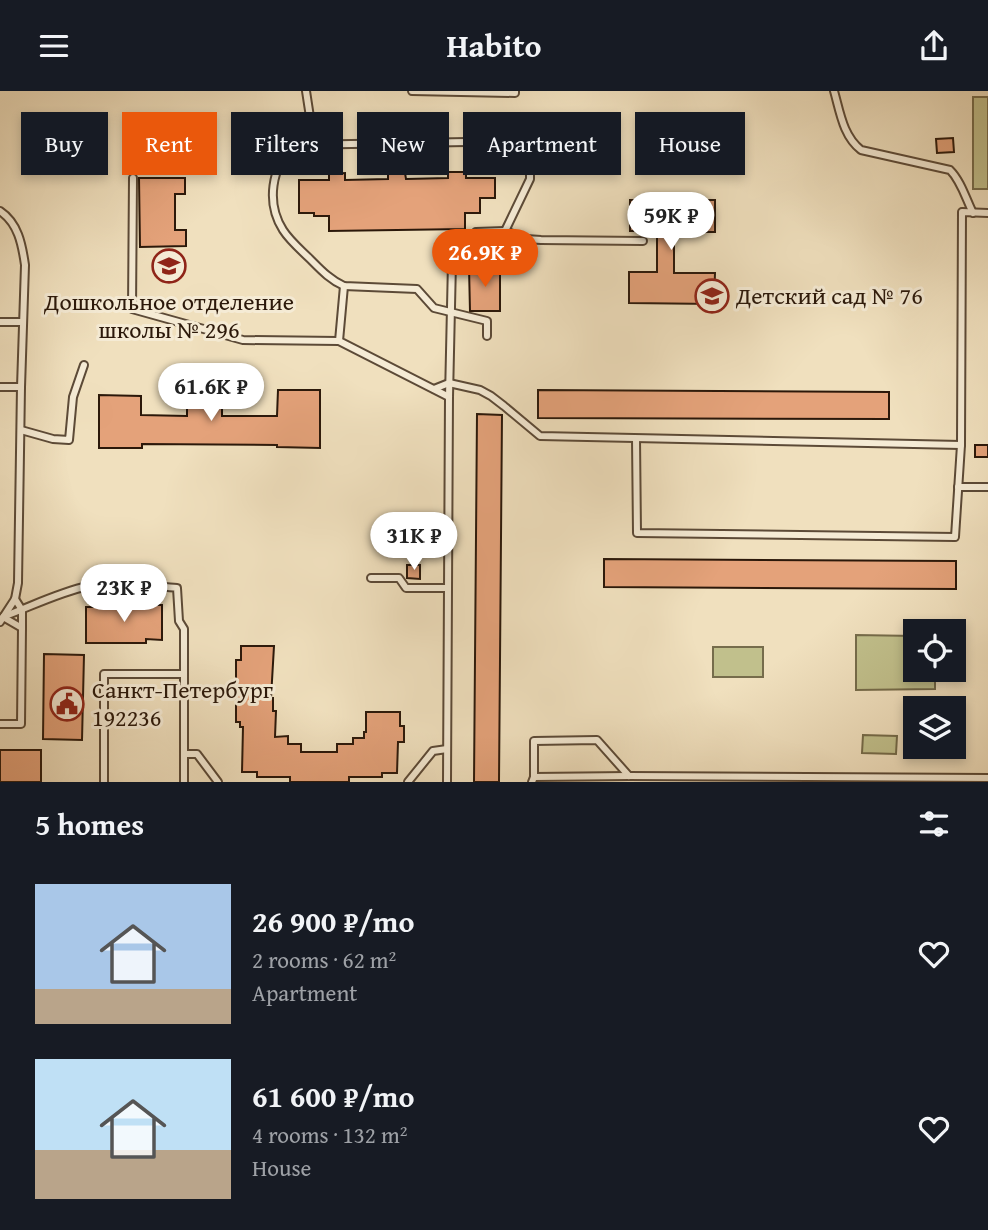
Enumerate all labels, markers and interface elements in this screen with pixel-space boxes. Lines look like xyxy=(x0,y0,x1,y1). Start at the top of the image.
text: Habito xyxy=(446,22,542,69)
icon: menu xyxy=(35,27,73,65)
icon: share xyxy=(915,27,953,65)
chip: Buy xyxy=(21,112,108,175)
chip: Rent xyxy=(122,112,217,175)
chip: Filters xyxy=(231,112,343,175)
chip: New xyxy=(357,112,449,175)
chip: Apartment xyxy=(463,112,621,175)
chip: House xyxy=(635,112,745,175)
pin: 59K ₽ xyxy=(622,193,720,252)
text: 59K ₽ xyxy=(643,198,699,231)
pin: 26.9K ₽ xyxy=(420,229,550,289)
text: 26.9K ₽ xyxy=(448,235,522,268)
school or university icon: Дошкольное отделение школы № 296 xyxy=(150,247,188,285)
school or university icon: Детский сад № 76 xyxy=(693,277,731,315)
place label: Детский сад № 76 xyxy=(735,278,923,313)
place label: Дошкольное отделение школы № 296 xyxy=(43,284,294,347)
pin: 61.6K ₽ xyxy=(146,363,276,423)
text: 61.6K ₽ xyxy=(174,369,248,402)
pin: 31K ₽ xyxy=(365,512,463,572)
text: 31K ₽ xyxy=(386,518,442,551)
pin: 23K ₽ xyxy=(75,565,173,624)
text: 23K ₽ xyxy=(96,570,152,603)
map controls xyxy=(903,619,966,759)
button: locate xyxy=(903,619,966,682)
place label: Санкт-Петербург 192236 xyxy=(92,672,273,735)
public building icon: Санкт-Петербург 192236 xyxy=(48,685,86,723)
button: layers xyxy=(903,696,966,759)
text: 5 homes xyxy=(35,802,144,846)
icon: filters xyxy=(915,805,953,843)
text: 26 900 ₽/mo xyxy=(252,899,415,943)
icon: home xyxy=(91,912,175,996)
icon: heart xyxy=(915,935,953,973)
text: 2 rooms · 62 m² xyxy=(252,943,396,976)
text: Apartment xyxy=(252,976,357,1009)
text: 61 600 ₽/mo xyxy=(252,1074,415,1118)
icon: home xyxy=(91,1087,175,1171)
icon: heart xyxy=(915,1110,953,1148)
text: 4 rooms · 132 m² xyxy=(252,1118,407,1151)
text: House xyxy=(252,1151,311,1184)

